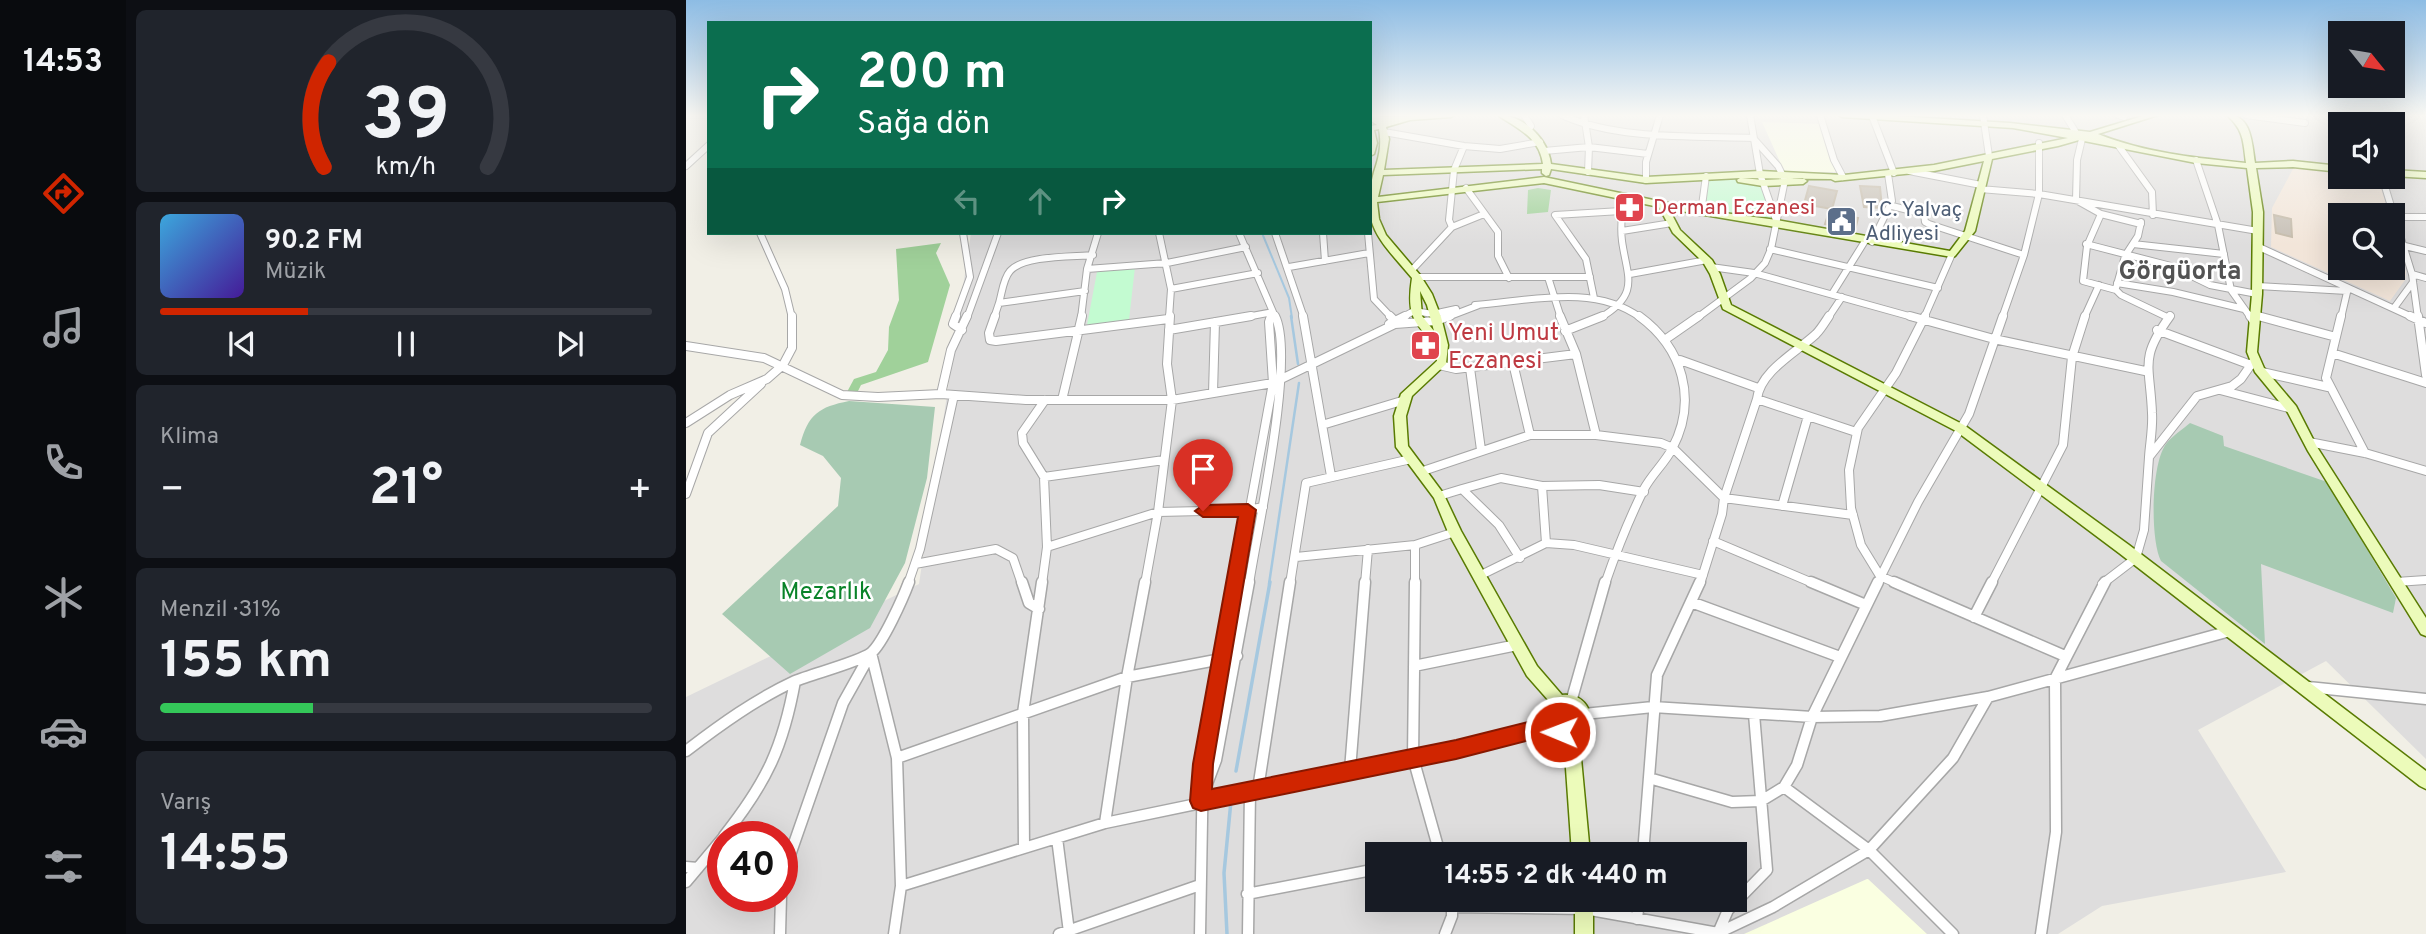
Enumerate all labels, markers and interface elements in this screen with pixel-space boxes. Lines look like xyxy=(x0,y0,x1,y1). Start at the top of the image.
north arrow xyxy=(2328,21,2404,98)
map controls xyxy=(2328,21,2405,280)
text: 14:53 xyxy=(23,43,103,83)
text: 200 m xyxy=(857,44,1007,106)
icon: right xyxy=(742,49,833,140)
text: 39 xyxy=(362,73,450,165)
text: Sağa dön xyxy=(857,105,990,145)
button: sound xyxy=(2328,112,2405,189)
text: km/h xyxy=(376,152,436,184)
icon: directions xyxy=(39,169,88,218)
icon: left xyxy=(948,182,986,220)
icon: ahead xyxy=(1021,182,1059,220)
icon: right xyxy=(1094,182,1132,220)
pharmacy icon: Derman Eczanesi xyxy=(1613,190,1647,224)
place label: Derman Eczanesi xyxy=(1653,195,1815,222)
place label: T.C. Yalvaç Adliyesi xyxy=(1865,197,1962,248)
button: search xyxy=(2328,203,2405,280)
public building icon: T.C. Yalvaç Adliyesi xyxy=(1825,204,1859,238)
text: 90.2 FM xyxy=(265,225,363,258)
district label: Görgüorta xyxy=(2118,256,2242,289)
text: Müzik xyxy=(265,258,326,287)
icon: music xyxy=(39,303,88,352)
place label: Yeni Umut Eczanesi xyxy=(1448,319,1559,377)
icon: previous xyxy=(223,325,261,363)
icon: pause xyxy=(387,325,425,363)
icon: next xyxy=(551,325,589,363)
pharmacy icon: Yeni Umut Eczanesi xyxy=(1408,329,1442,363)
text: Klima xyxy=(160,423,219,452)
icon: phone xyxy=(39,438,88,487)
pin xyxy=(1173,439,1233,511)
icon: arrive xyxy=(1184,450,1222,488)
text: 21° xyxy=(369,457,443,523)
text: − xyxy=(160,467,185,516)
text: + xyxy=(627,467,652,516)
icon: climate xyxy=(39,573,88,622)
park label: Mezarlık xyxy=(780,578,872,608)
text: Menzil · 31% xyxy=(160,596,281,625)
text: 155 km xyxy=(160,630,332,696)
position arrow xyxy=(1523,695,1597,769)
icon: car xyxy=(39,707,88,756)
text: Varış xyxy=(160,789,211,818)
speed limit sign: 40 xyxy=(707,821,798,912)
text: 14:55 xyxy=(160,823,290,889)
icon: filters xyxy=(39,842,88,891)
text: 14:55 · 2 dk · 440 m xyxy=(1445,860,1667,893)

